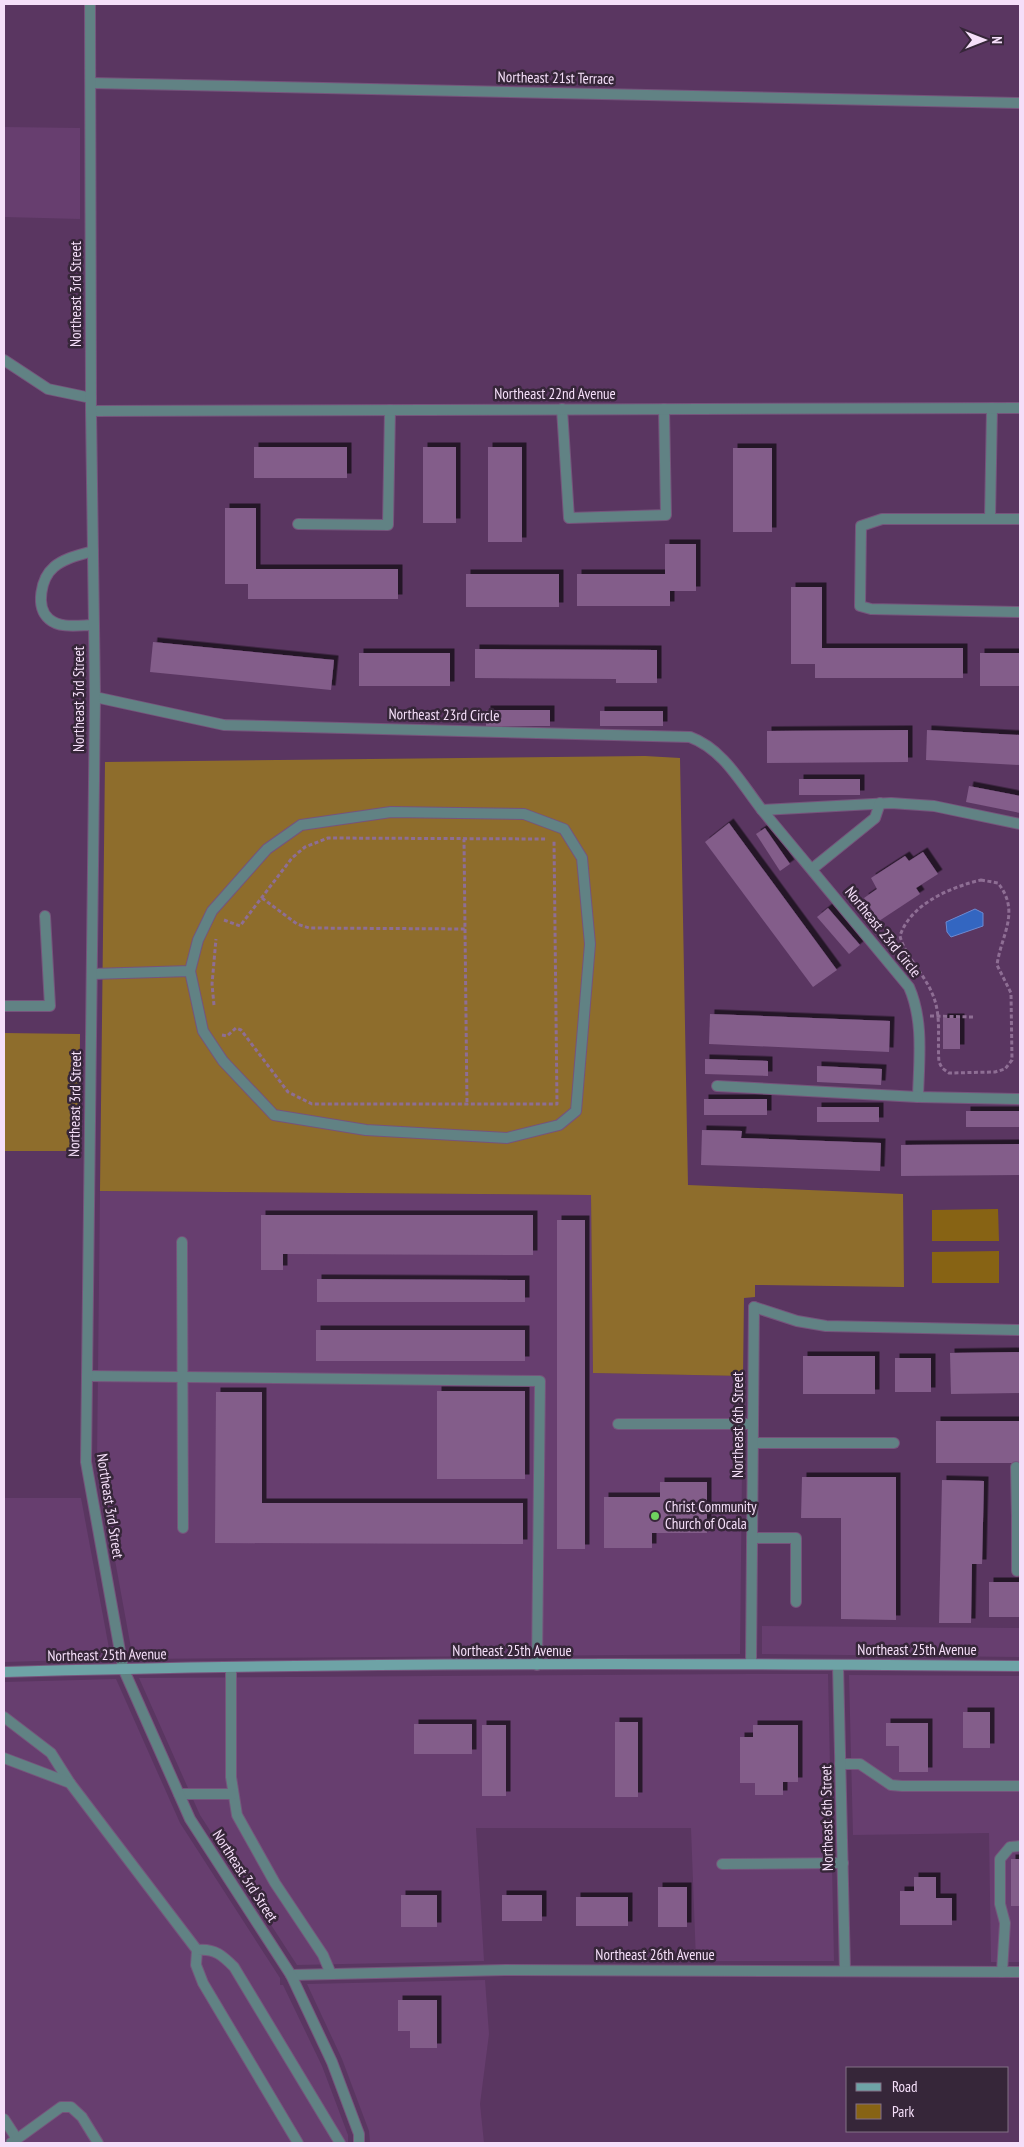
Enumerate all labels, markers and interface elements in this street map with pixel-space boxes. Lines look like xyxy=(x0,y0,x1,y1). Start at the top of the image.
north arrow xyxy=(959,15,1009,65)
text: N xyxy=(988,36,1006,44)
street label: Northeast 21st Terrace xyxy=(498,67,614,88)
street label: Northeast 3rd Street xyxy=(66,241,85,347)
street label: Northeast 22nd Avenue xyxy=(494,384,616,403)
street label: Northeast 3rd Street xyxy=(69,646,88,752)
street label: Northeast 23rd Circle xyxy=(388,704,500,725)
street label: Northeast 23rd Circle xyxy=(841,883,926,981)
street label: Northeast 3rd Street xyxy=(64,1051,85,1157)
street label: Northeast 6th Street xyxy=(728,1372,747,1478)
street label: Northeast 3rd Street xyxy=(93,1452,128,1560)
place label: Christ Community Church of Ocala xyxy=(665,1497,757,1533)
marker: Christ Community Church of Ocala xyxy=(649,1510,661,1522)
street label: Northeast 25th Avenue xyxy=(857,1640,977,1659)
street label: Northeast 25th Avenue xyxy=(452,1641,572,1660)
street label: Northeast 25th Avenue xyxy=(47,1644,167,1665)
street label: Northeast 6th Street xyxy=(816,1765,837,1871)
street label: Northeast 3rd Street xyxy=(209,1826,282,1925)
street label: Northeast 26th Avenue xyxy=(595,1945,715,1964)
legend xyxy=(846,2067,1009,2132)
text: Road xyxy=(892,2077,918,2096)
text: Park xyxy=(892,2102,914,2121)

